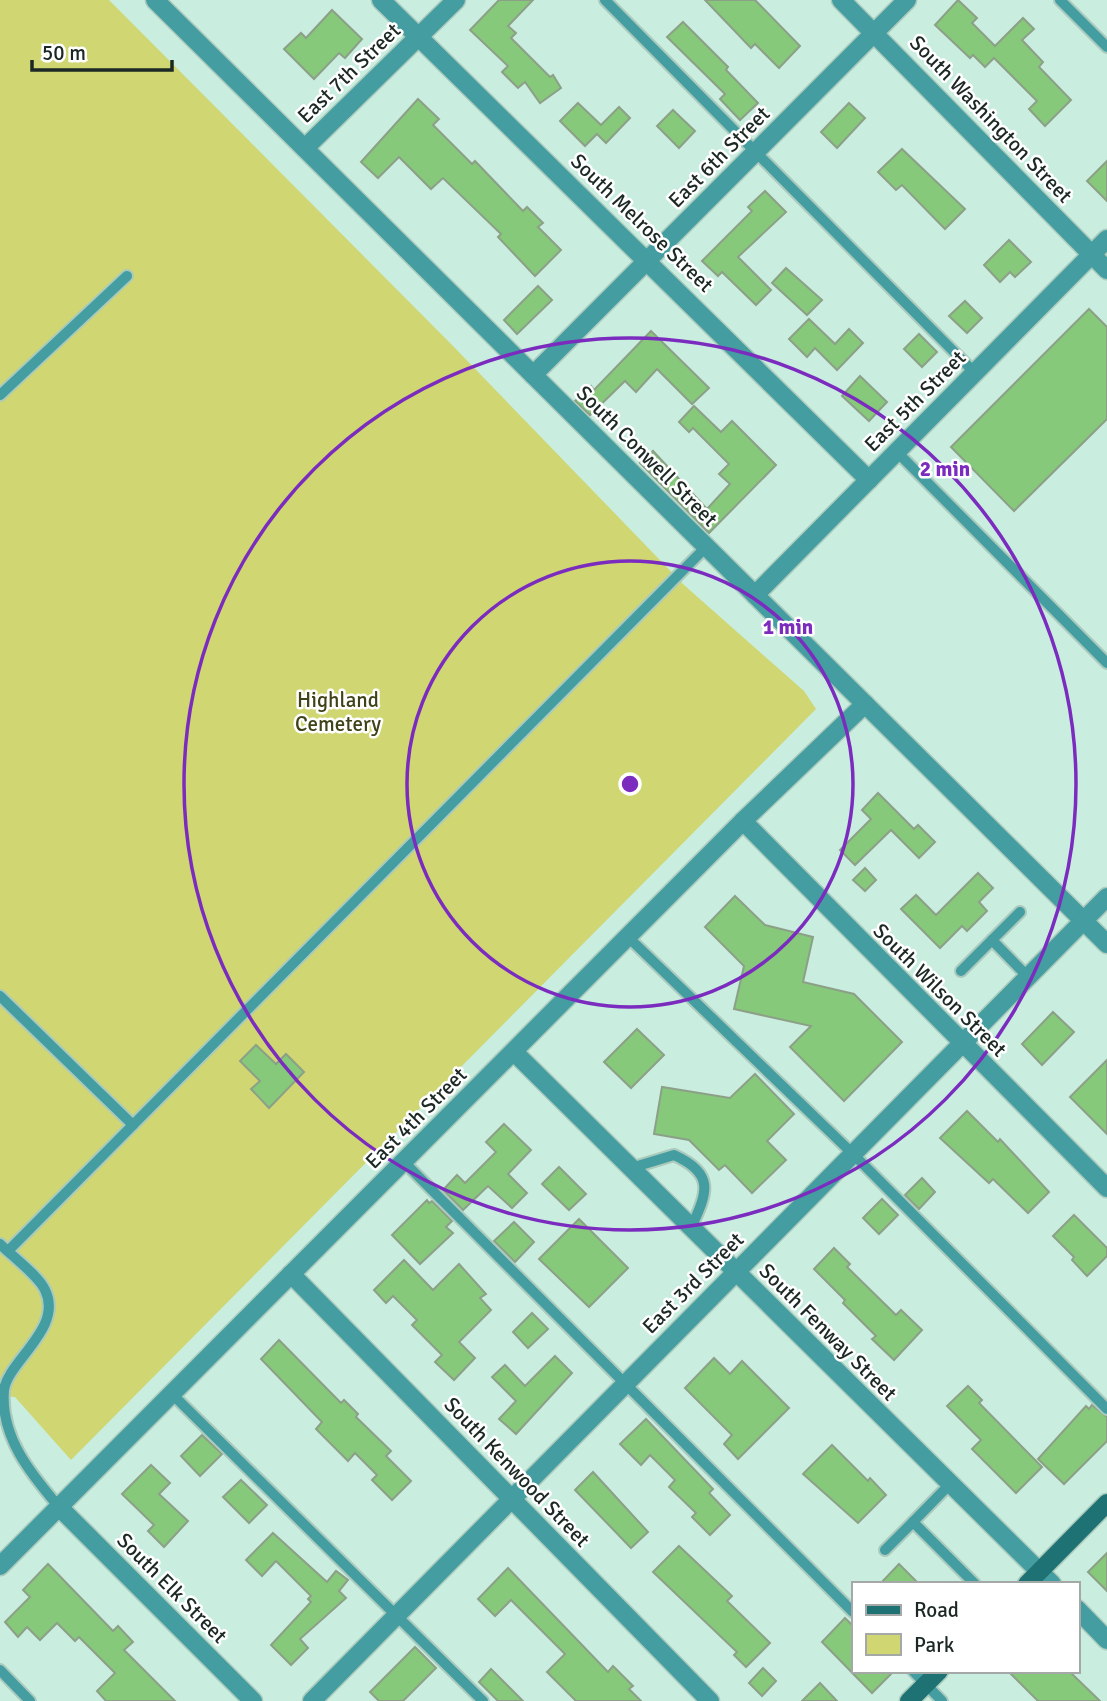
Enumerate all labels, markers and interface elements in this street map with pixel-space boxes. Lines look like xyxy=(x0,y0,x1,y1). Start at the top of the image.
street label: East 7th Street xyxy=(292,17,406,129)
scale bar xyxy=(32,28,172,72)
street label: South Washington Street xyxy=(904,30,1078,208)
text: 50 m xyxy=(42,40,86,66)
street label: East 6th Street xyxy=(663,101,775,213)
street label: South Melrose Street xyxy=(565,148,719,298)
street label: East 5th Street xyxy=(859,345,971,457)
street label: South Conwell Street xyxy=(571,380,723,532)
text: 2 min xyxy=(920,456,970,482)
text: 1 min xyxy=(763,614,813,640)
park label: Highland Cemetery xyxy=(295,687,381,737)
centre of rings xyxy=(618,772,642,796)
street label: South Wilson Street xyxy=(868,918,1012,1062)
street label: East 4th Street xyxy=(360,1062,472,1174)
street label: East 3rd Street xyxy=(637,1227,749,1339)
street label: South Fenway Street xyxy=(754,1258,902,1406)
street label: South Kenwood Street xyxy=(439,1392,595,1552)
street label: South Elk Street xyxy=(111,1527,233,1649)
legend xyxy=(852,1582,1079,1673)
text: Road xyxy=(914,1597,959,1623)
text: Park xyxy=(914,1632,955,1658)

